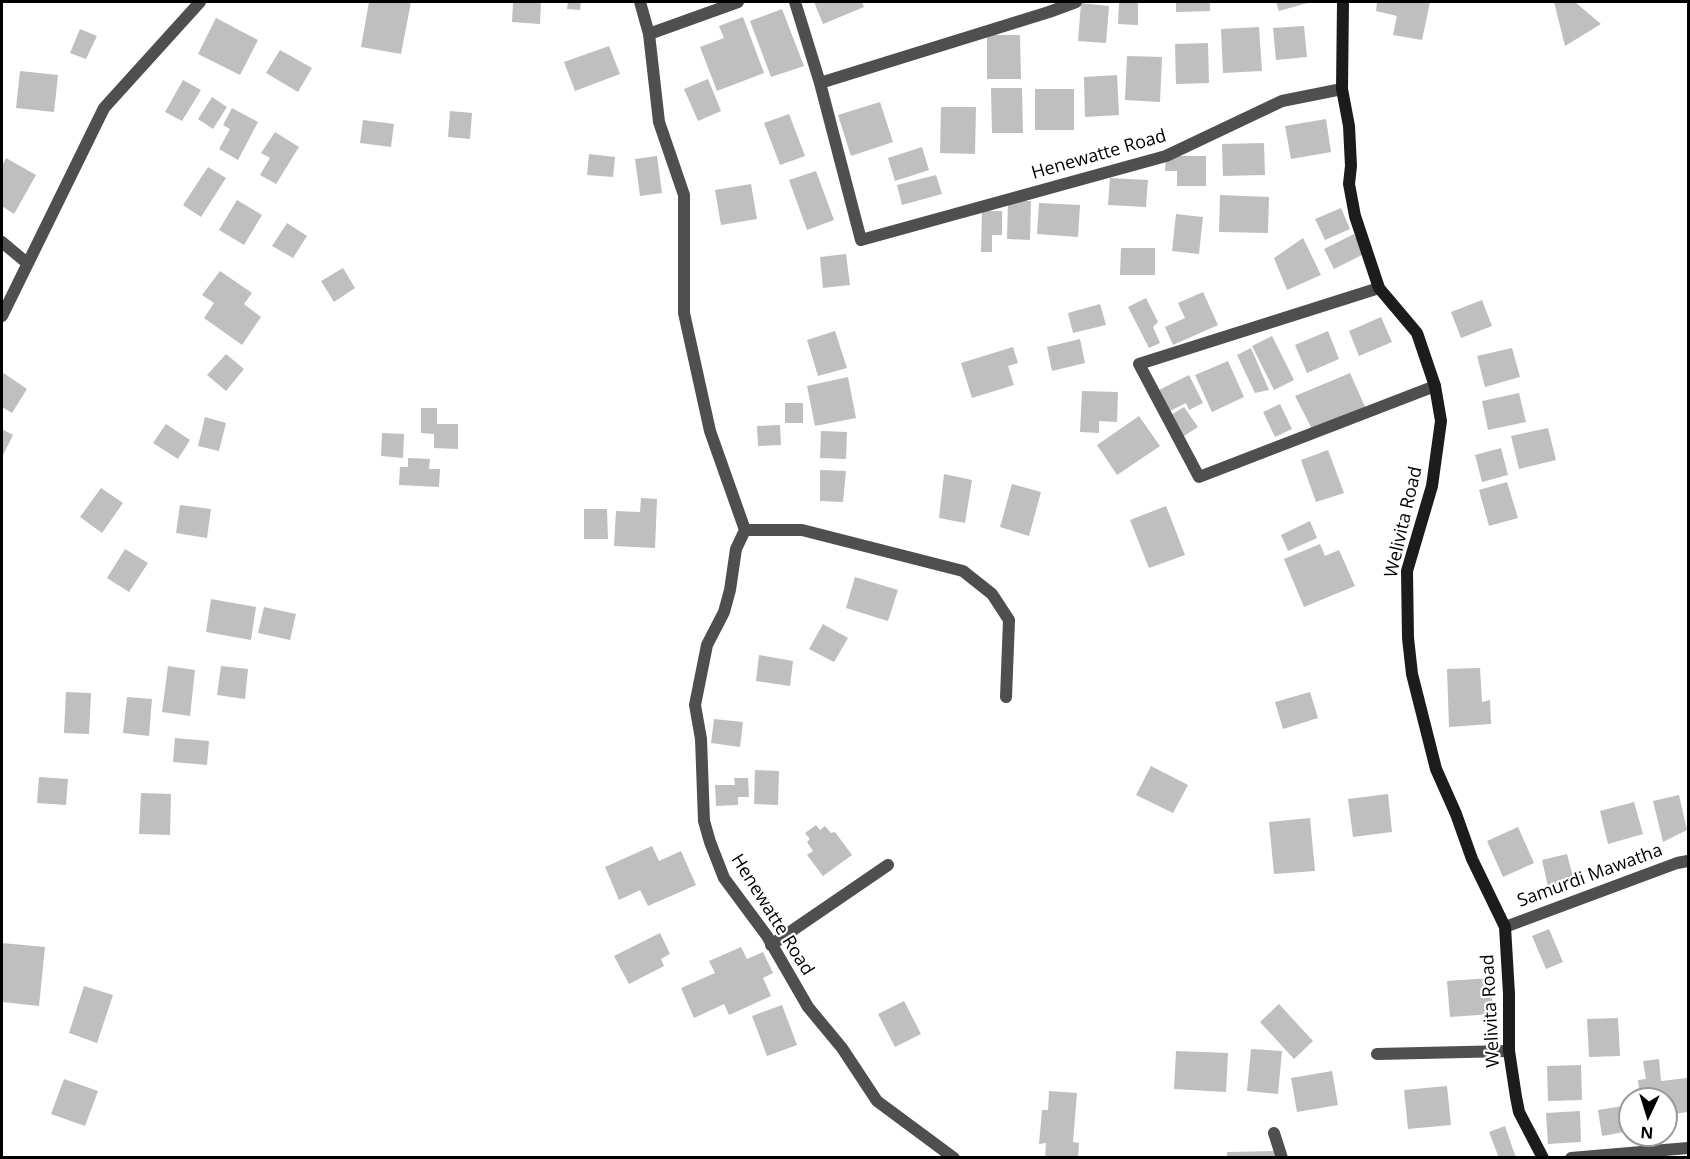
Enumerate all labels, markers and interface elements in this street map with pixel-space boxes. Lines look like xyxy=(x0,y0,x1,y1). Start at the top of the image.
street label: Henewatte Road xyxy=(1029,125,1169,185)
street label: Welivita Road xyxy=(1381,464,1427,580)
street label: Samurdi Mawatha xyxy=(1515,840,1665,912)
street label: Henewatte Road xyxy=(726,850,818,980)
street label: Welivita Road xyxy=(1477,954,1505,1068)
north arrow xyxy=(1618,1087,1678,1147)
text: N xyxy=(1640,1122,1654,1144)

